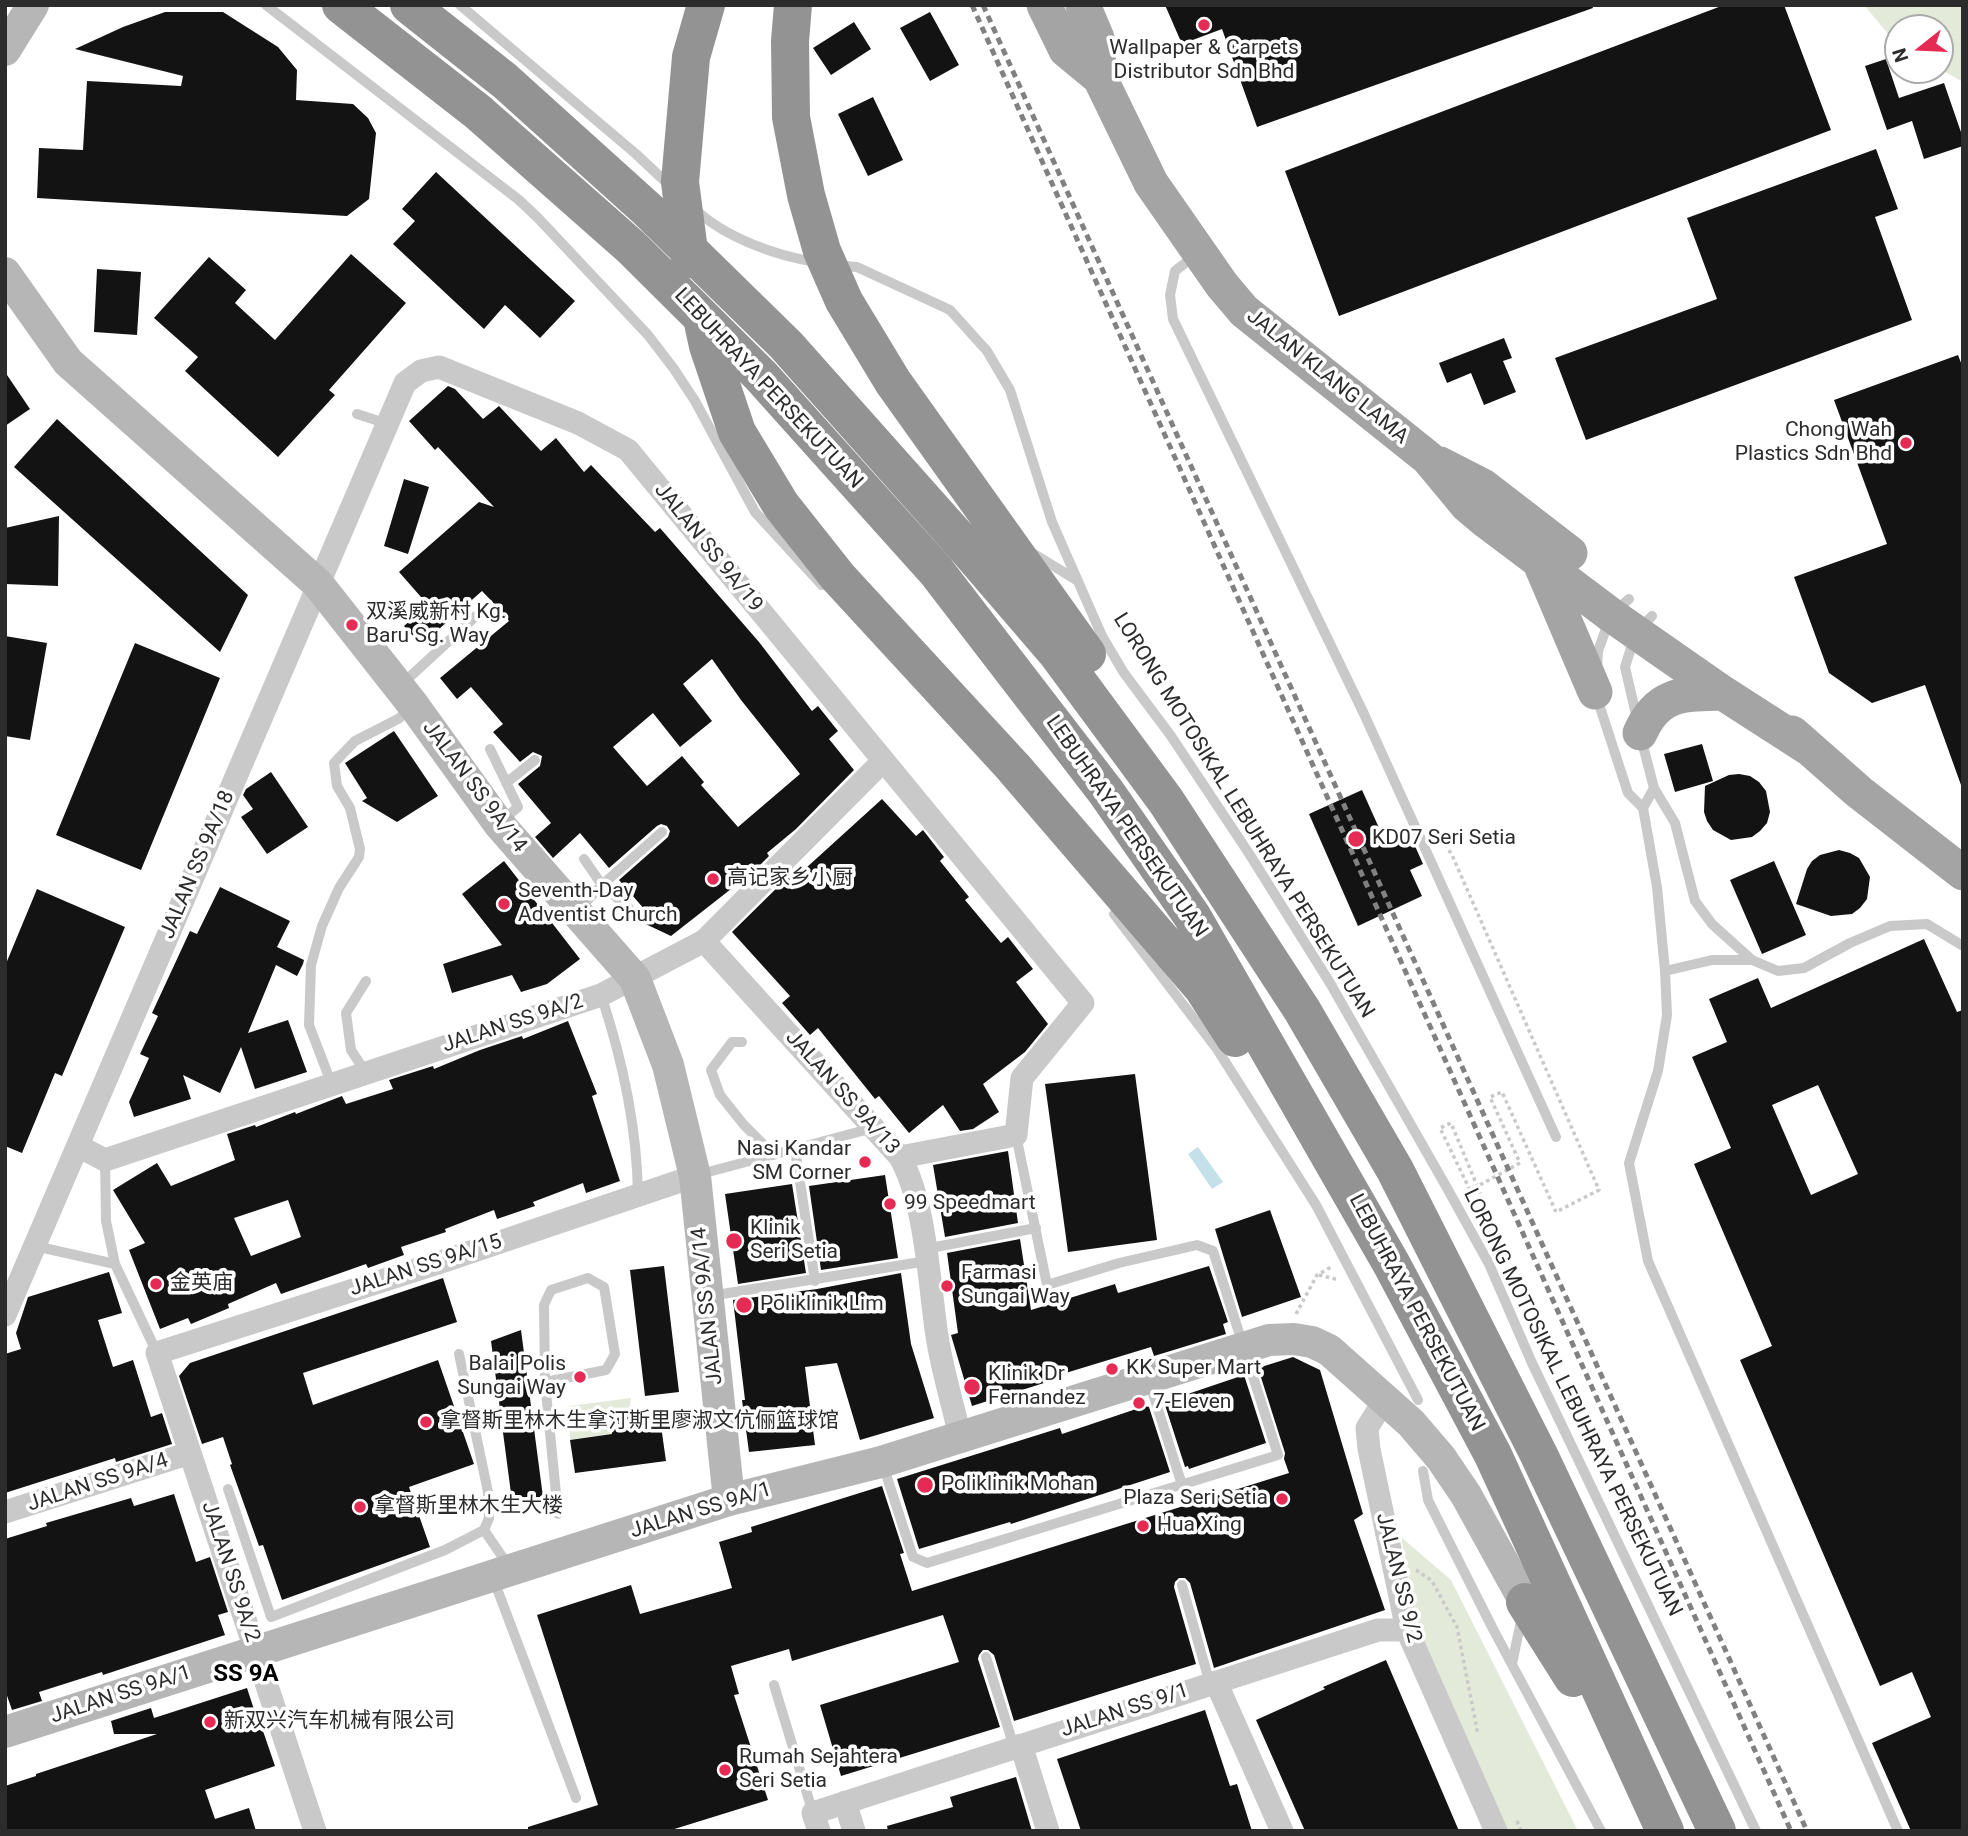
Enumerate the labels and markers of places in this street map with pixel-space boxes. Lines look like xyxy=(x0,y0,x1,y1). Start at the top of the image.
marker: Wallpaper & Carpets Distributor Sdn Bhd xyxy=(1196,17,1212,33)
place label: Wallpaper & Carpets Distributor Sdn Bhd xyxy=(1109,36,1299,86)
place label: Chong Wah Plastics Sdn Bhd xyxy=(1735,418,1892,468)
marker: Chong Wah Plastics Sdn Bhd xyxy=(1898,435,1914,451)
place label: 双溪威新村 Kg. Baru Sg. Way xyxy=(366,600,506,650)
marker: 双溪威新村 Kg. Baru Sg. Way xyxy=(344,617,360,633)
place label: KD07 Seri Setia xyxy=(1372,826,1516,852)
marker: KD07 Seri Setia xyxy=(1346,829,1366,849)
place label: 高记家乡小厨 xyxy=(727,866,853,892)
marker: 高记家乡小厨 xyxy=(705,871,721,887)
place label: Seventh-Day Adventist Church xyxy=(518,879,677,929)
marker: Seventh-Day Adventist Church xyxy=(496,896,512,912)
place label: Nasi Kandar SM Corner xyxy=(737,1137,851,1187)
marker: Nasi Kandar SM Corner xyxy=(857,1154,873,1170)
place label: 99 Speedmart xyxy=(904,1191,1036,1217)
marker: 99 Speedmart xyxy=(882,1196,898,1212)
place label: Klinik Seri Setia xyxy=(750,1216,838,1266)
marker: Klinik Seri Setia xyxy=(724,1231,744,1251)
place label: Farmasi Sungai Way xyxy=(961,1261,1070,1311)
place label: 金英庙 xyxy=(170,1271,233,1297)
marker: 金英庙 xyxy=(148,1276,164,1292)
marker: Farmasi Sungai Way xyxy=(939,1278,955,1294)
place label: Poliklinik Lim xyxy=(760,1292,884,1318)
marker: Poliklinik Lim xyxy=(734,1295,754,1315)
place label: Balai Polis Sungai Way xyxy=(457,1352,566,1402)
place label: KK Super Mart xyxy=(1126,1356,1261,1382)
marker: KK Super Mart xyxy=(1104,1361,1120,1377)
place label: Klinik Dr Fernandez xyxy=(988,1362,1086,1412)
marker: Balai Polis Sungai Way xyxy=(572,1369,588,1385)
marker: Klinik Dr Fernandez xyxy=(962,1377,982,1397)
place label: 7-Eleven xyxy=(1153,1390,1231,1416)
marker: 7-Eleven xyxy=(1131,1395,1147,1411)
place label: 拿督斯里林木生拿汀斯里廖淑文伉俪篮球馆 xyxy=(440,1409,839,1435)
marker: 拿督斯里林木生拿汀斯里廖淑文伉俪篮球馆 xyxy=(418,1414,434,1430)
place label: Poliklinik Mohan xyxy=(941,1472,1095,1498)
marker: Poliklinik Mohan xyxy=(915,1475,935,1495)
place label: Plaza Seri Setia xyxy=(1123,1486,1268,1512)
marker: Plaza Seri Setia xyxy=(1274,1491,1290,1507)
place label: 拿督斯里林木生大楼 xyxy=(374,1494,563,1520)
marker: 拿督斯里林木生大楼 xyxy=(352,1499,368,1515)
place label: Hua Xing xyxy=(1157,1513,1242,1539)
marker: Hua Xing xyxy=(1135,1518,1151,1534)
place label: 新双兴汽车机械有限公司 xyxy=(224,1709,455,1735)
marker: 新双兴汽车机械有限公司 xyxy=(202,1714,218,1730)
place label: Rumah Sejahtera Seri Setia xyxy=(739,1745,898,1795)
marker: Rumah Sejahtera Seri Setia xyxy=(717,1762,733,1778)

